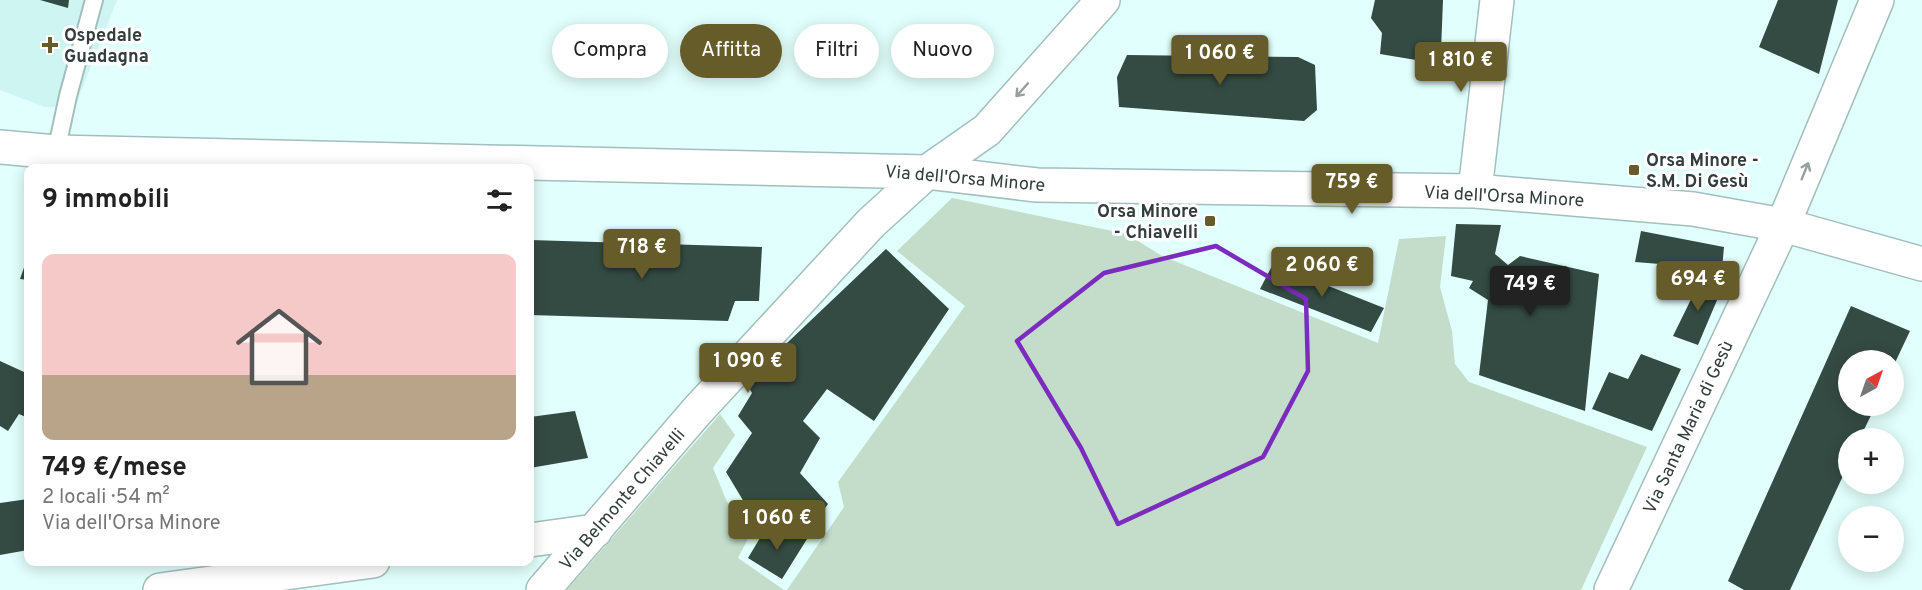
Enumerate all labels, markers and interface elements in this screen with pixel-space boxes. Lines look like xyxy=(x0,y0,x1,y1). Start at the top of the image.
chip: Compra xyxy=(552,24,668,78)
chip: Affitta xyxy=(680,24,782,78)
chip: Filtri xyxy=(794,24,879,78)
chip: Nuovo xyxy=(891,24,994,78)
place label: Ospedale Guadagna xyxy=(64,25,149,69)
pin: 1 060 € xyxy=(1165,35,1275,86)
marker: Ospedale Guadagna xyxy=(41,36,59,54)
text: 1 060 € xyxy=(1185,41,1255,67)
pin: 1 810 € xyxy=(1406,42,1516,93)
text: 1 810 € xyxy=(1429,48,1493,74)
one-way arrow xyxy=(1015,83,1029,98)
place label: Orsa Minore - S.M. Di Gesù xyxy=(1646,150,1759,194)
street label: Via dell'Orsa Minore xyxy=(884,161,1046,198)
marker: Orsa Minore - S.M. Di Gesù xyxy=(1627,163,1641,177)
one-way arrow xyxy=(1800,163,1811,181)
pin: 759 € xyxy=(1310,164,1394,215)
text: 759 € xyxy=(1326,170,1378,196)
street label: Via dell'Orsa Minore xyxy=(1423,182,1585,213)
text: 9 immobili xyxy=(42,184,170,217)
icon: filters xyxy=(483,184,516,217)
place label: Orsa Minore - Chiavelli xyxy=(1097,201,1198,245)
marker: Orsa Minore - Chiavelli xyxy=(1203,214,1217,228)
pin: 718 € xyxy=(600,229,684,280)
text: 718 € xyxy=(617,235,667,261)
pin: 2 060 € xyxy=(1267,247,1377,298)
text: 2 060 € xyxy=(1285,253,1359,279)
pin: 694 € xyxy=(1656,261,1740,312)
pin: 749 € xyxy=(1488,266,1572,317)
text: 694 € xyxy=(1670,267,1726,293)
text: 749 € xyxy=(1504,272,1556,298)
icon: home xyxy=(225,293,333,401)
street label: Via Santa Maria di Gesù xyxy=(1639,337,1740,518)
pin: 1 090 € xyxy=(693,343,803,394)
text: 1 090 € xyxy=(713,349,783,375)
north arrow xyxy=(1838,350,1904,416)
map controls xyxy=(1838,350,1904,572)
street label: Via Belmonte Chiavelli xyxy=(555,424,691,576)
button: + xyxy=(1838,428,1904,494)
text: 749 €/mese xyxy=(42,452,187,485)
text: 2 locali · 54 m² xyxy=(42,485,170,511)
pin: 1 060 € xyxy=(722,500,832,551)
text: 1 060 € xyxy=(742,506,812,532)
button: − xyxy=(1838,506,1904,572)
text: Via dell'Orsa Minore xyxy=(42,511,221,537)

